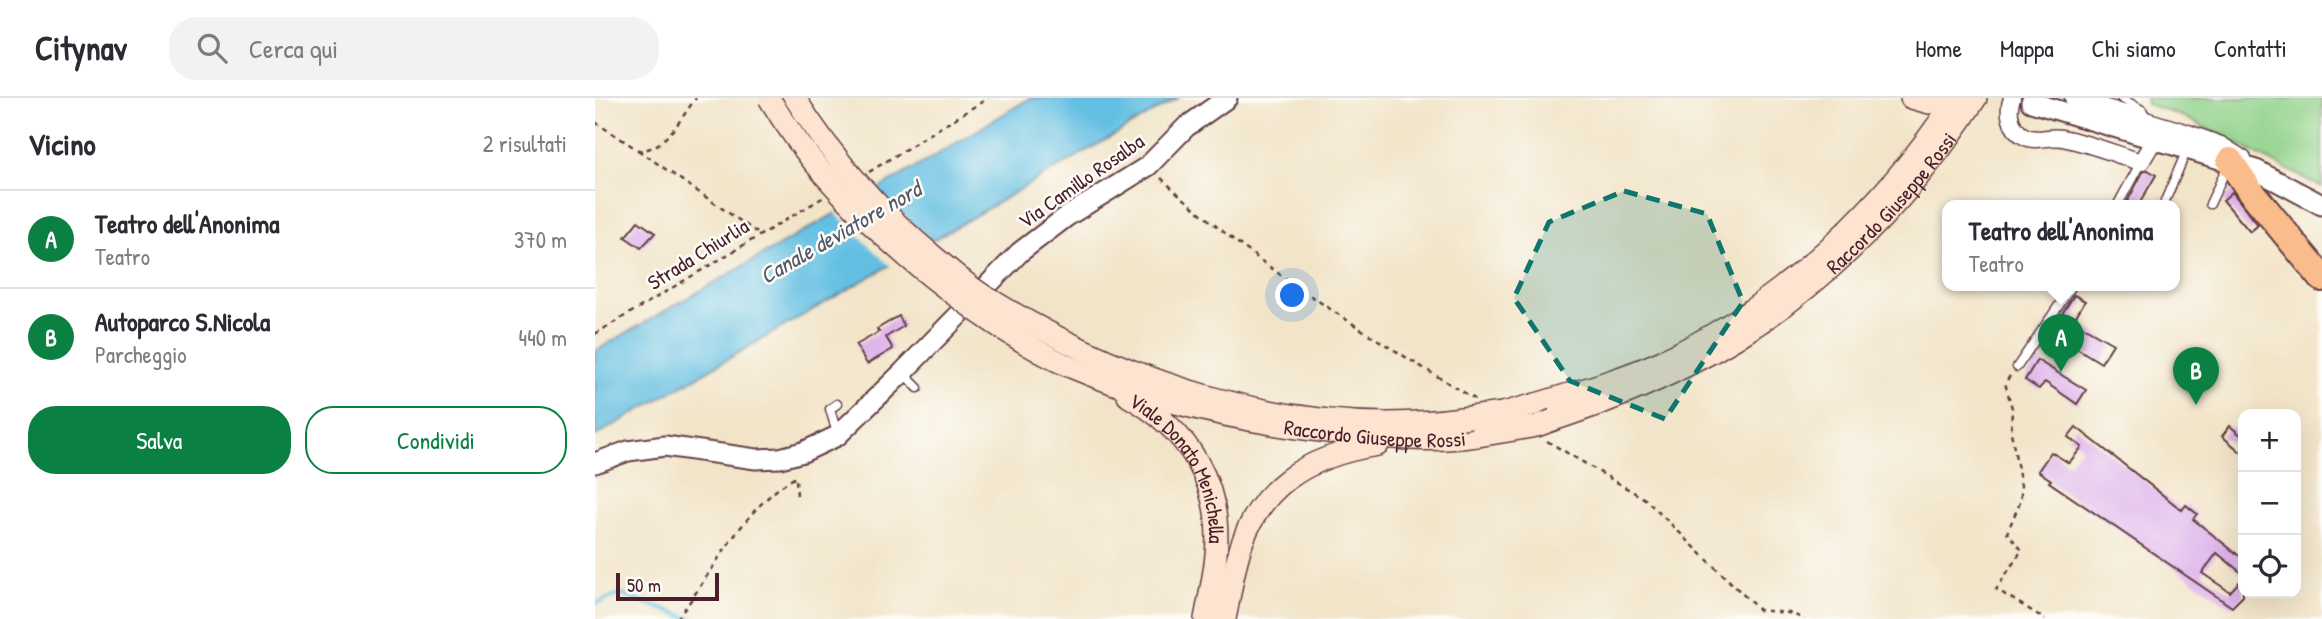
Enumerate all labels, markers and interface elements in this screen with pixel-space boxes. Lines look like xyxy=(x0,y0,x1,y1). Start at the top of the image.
search box xyxy=(169,17,659,80)
text: Citynav xyxy=(35,26,127,70)
icon: search xyxy=(193,29,231,67)
text: Cerca qui xyxy=(249,31,338,66)
text: Home xyxy=(1915,32,1962,64)
text: Mappa xyxy=(2000,32,2054,64)
text: Chi siamo xyxy=(2092,32,2176,64)
text: Contatti xyxy=(2214,32,2287,64)
text: Vicino xyxy=(28,124,96,164)
street label: Raccordo Giuseppe Rossi xyxy=(1820,126,1963,280)
street label: Via Camillo Rosalba xyxy=(1012,127,1150,235)
text: 2 risultati xyxy=(483,128,567,159)
water label: Canale deviatore nord xyxy=(754,171,930,291)
popup xyxy=(1942,200,2180,291)
text: Teatro dell'Anonima xyxy=(95,206,279,241)
street label: Strada Chiurlia xyxy=(642,211,754,297)
text: Teatro dell'Anonima xyxy=(1969,213,2153,248)
text: A xyxy=(45,224,57,255)
text: 370 m xyxy=(514,224,567,255)
text: Teatro xyxy=(95,241,150,272)
text: Teatro xyxy=(1969,248,2024,279)
your location xyxy=(1275,278,1309,312)
text: Autoparco S.Nicola xyxy=(95,304,270,339)
pin: A xyxy=(2038,314,2084,372)
text: B xyxy=(45,322,57,353)
text: 440 m xyxy=(519,322,567,353)
text: Parcheggio xyxy=(95,339,187,370)
pin: B xyxy=(2173,347,2219,405)
street label: Viale Donato Menichella xyxy=(1124,386,1231,544)
button: Salva xyxy=(28,406,291,474)
button: Condividi xyxy=(305,406,567,474)
map controls xyxy=(2238,409,2301,598)
button: + xyxy=(2238,409,2301,472)
street label: Raccordo Giuseppe Rossi xyxy=(1282,412,1467,454)
button: − xyxy=(2238,472,2301,535)
button: locate xyxy=(2238,535,2301,598)
scale bar xyxy=(616,570,719,602)
text: 50 m xyxy=(627,572,661,598)

